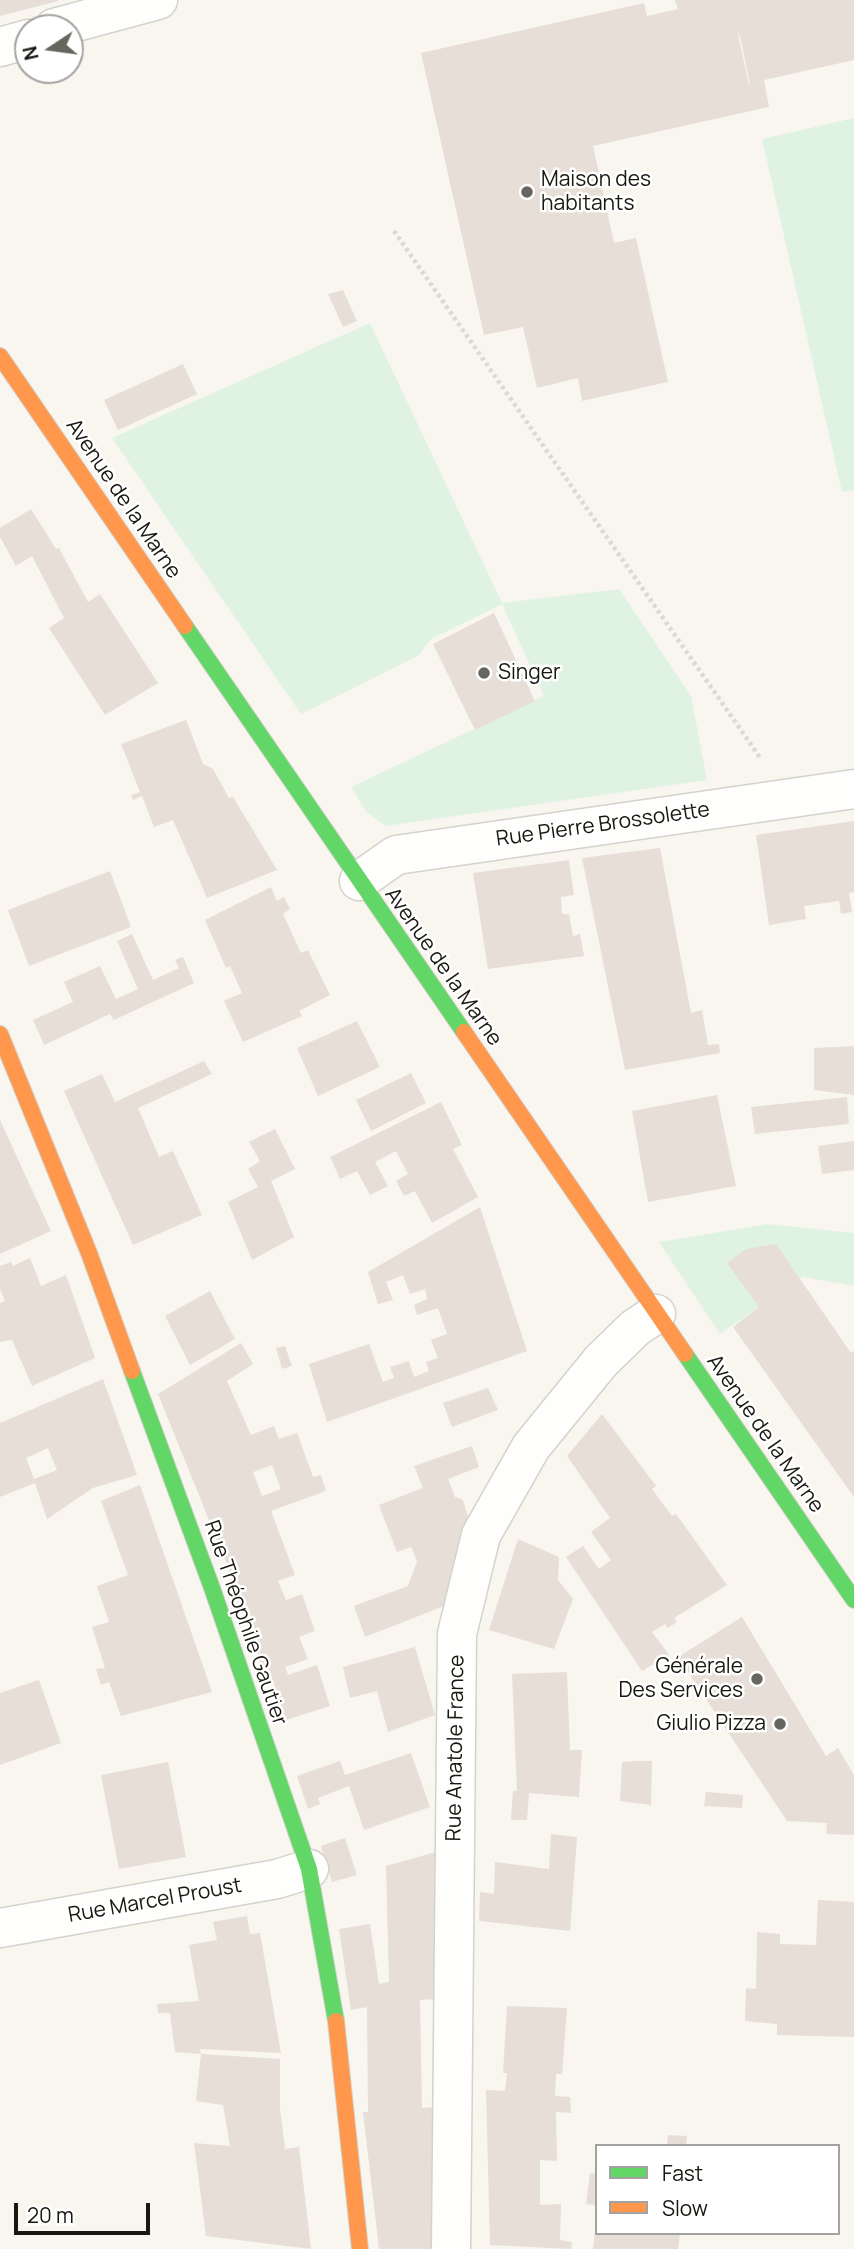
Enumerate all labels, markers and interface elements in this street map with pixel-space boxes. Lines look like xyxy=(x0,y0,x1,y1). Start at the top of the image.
north arrow xyxy=(14,14,84,84)
text: N xyxy=(16,44,45,63)
place label: Maison des habitants xyxy=(541,167,651,217)
marker: Maison des habitants xyxy=(519,184,535,200)
street label: Avenue de la Marne xyxy=(60,414,186,584)
place label: Singer xyxy=(498,660,561,686)
marker: Singer xyxy=(476,665,492,681)
street label: Rue Pierre Brossolette xyxy=(495,798,711,852)
street label: Avenue de la Marne xyxy=(379,883,507,1051)
street label: Avenue de la Marne xyxy=(701,1350,829,1518)
street label: Rue Théophile Gautier xyxy=(198,1517,292,1729)
street label: Rue Anatole France xyxy=(442,1654,470,1842)
place label: Générale Des Services xyxy=(618,1654,743,1704)
marker: Générale Des Services xyxy=(749,1671,765,1687)
place label: Giulio Pizza xyxy=(657,1711,766,1737)
marker: Giulio Pizza xyxy=(772,1716,788,1732)
street label: Rue Marcel Proust xyxy=(66,1873,244,1929)
legend xyxy=(595,2144,840,2235)
text: Fast xyxy=(662,2159,703,2187)
scale bar xyxy=(18,2190,154,2234)
text: Slow xyxy=(662,2194,708,2222)
text: 20 m xyxy=(27,2201,74,2229)

